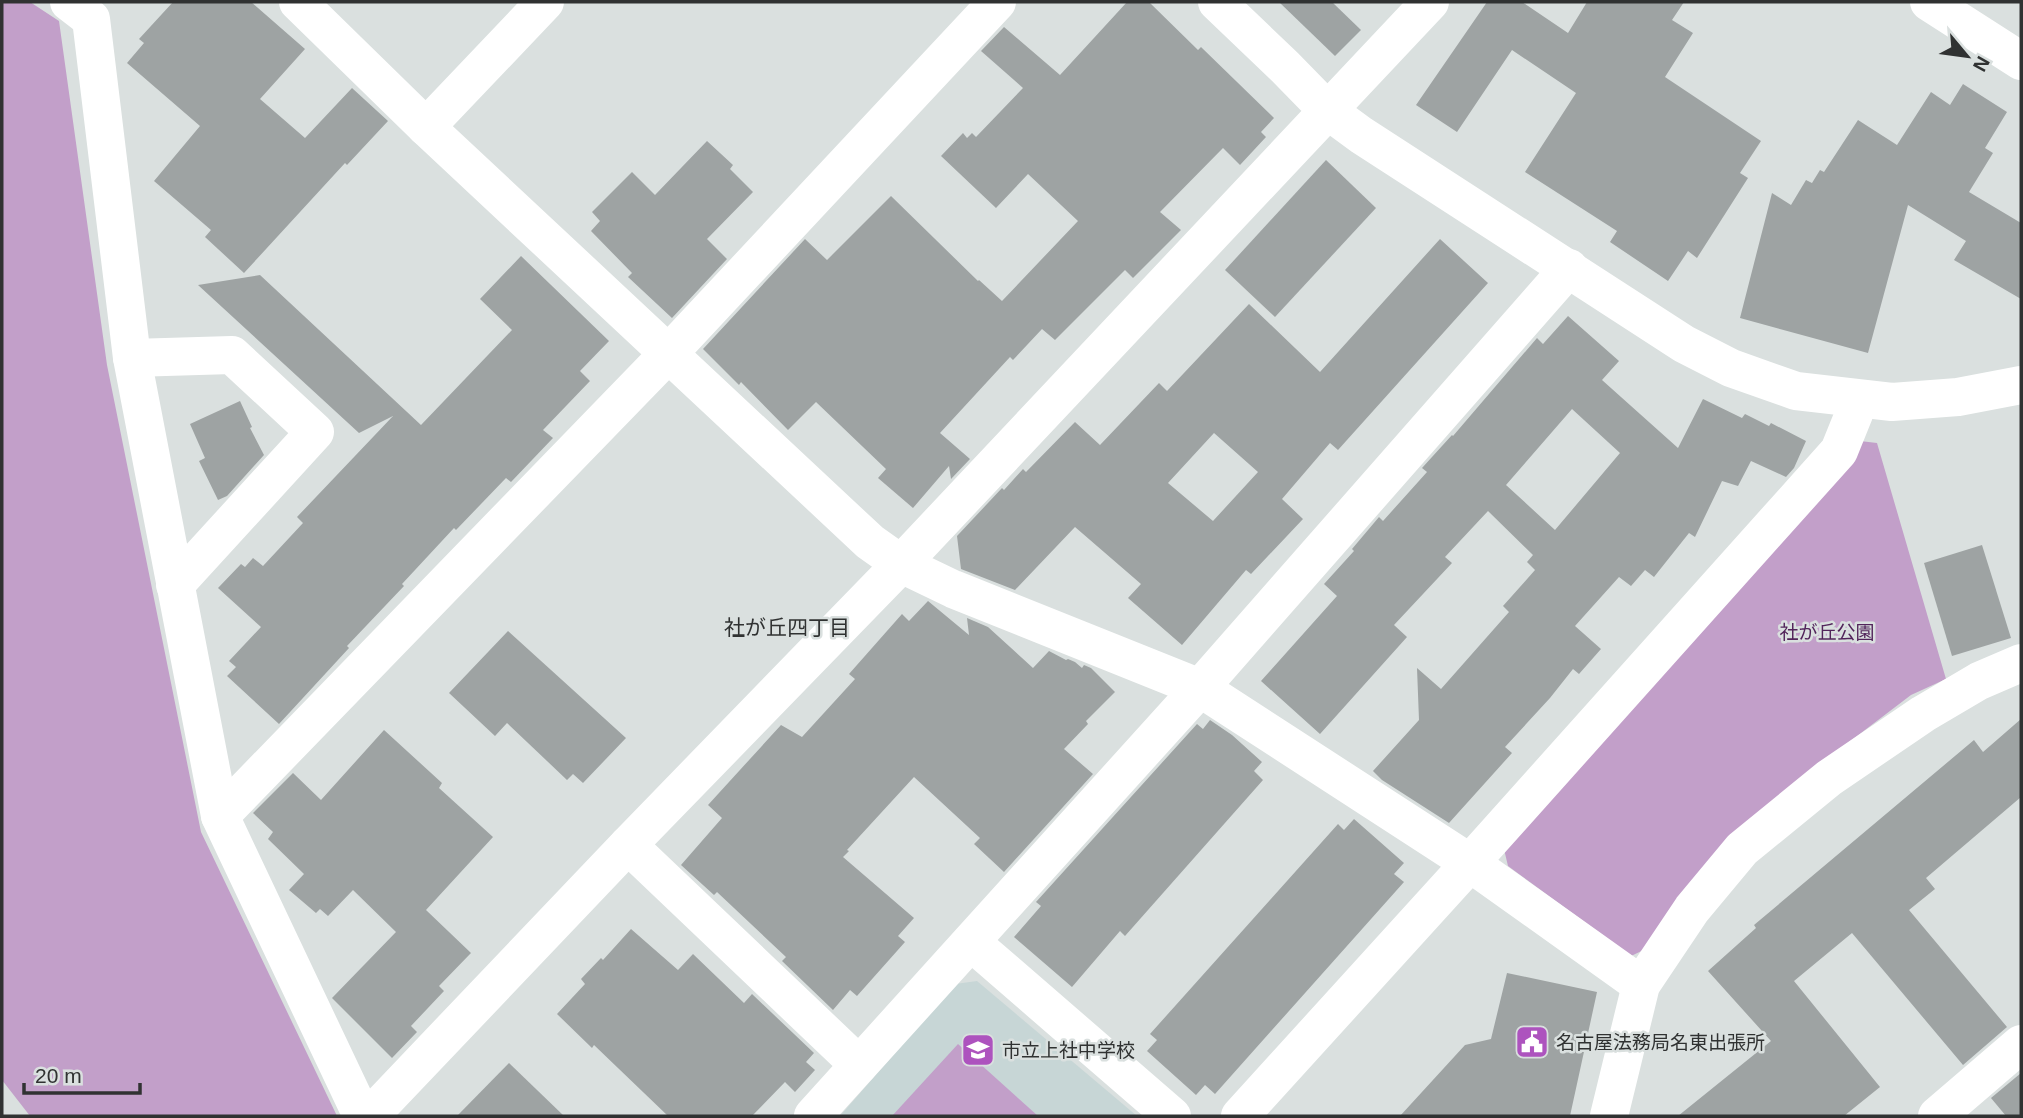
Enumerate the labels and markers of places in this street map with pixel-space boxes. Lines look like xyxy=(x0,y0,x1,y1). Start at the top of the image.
public building icon: 名古屋法務局名東出張所 xyxy=(1513,1023,1551,1061)
school or university icon: 市立上社中学校 xyxy=(959,1031,997,1069)
place label: 名古屋法務局名東出張所 xyxy=(1556,1032,1765,1053)
place label: 市立上社中学校 xyxy=(1002,1040,1135,1061)

